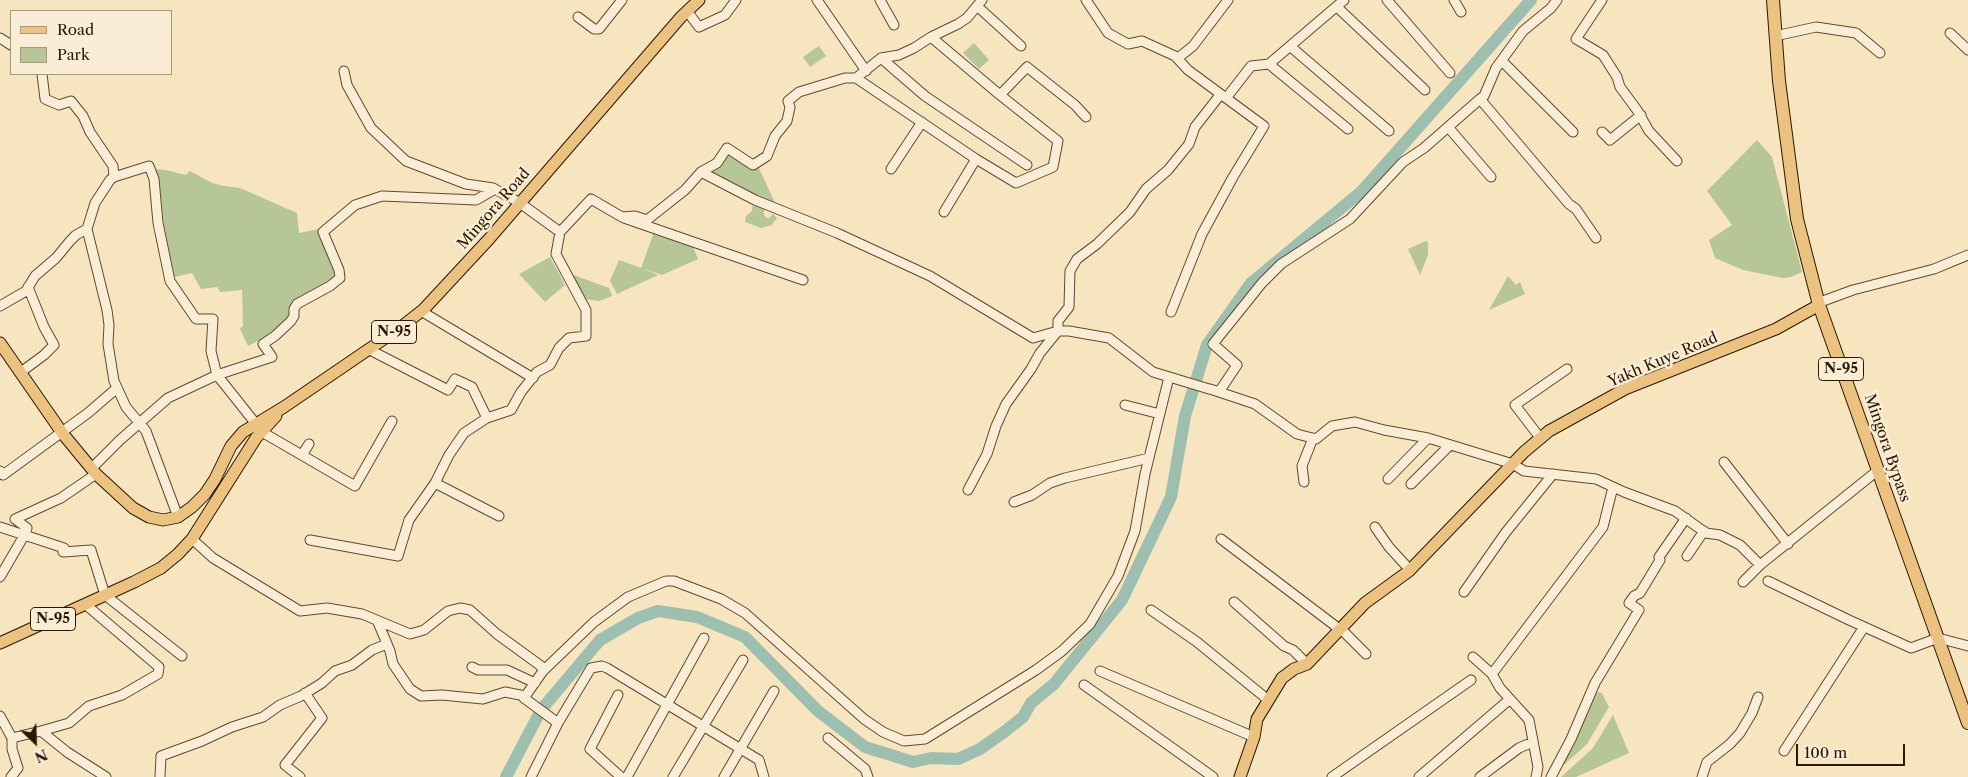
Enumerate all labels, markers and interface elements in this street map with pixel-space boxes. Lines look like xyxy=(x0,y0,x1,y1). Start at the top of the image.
legend xyxy=(10,10,172,75)
text: Road xyxy=(57,20,94,39)
text: Park xyxy=(57,45,90,64)
street label: Mingora Road xyxy=(454,165,534,253)
road number: N-95 xyxy=(372,321,416,344)
street label: Yakh Kuye Road xyxy=(1605,329,1721,391)
road number: N-95 xyxy=(1818,358,1864,380)
street label: Mingora Bypass xyxy=(1860,392,1914,504)
road number: N-95 xyxy=(30,608,76,630)
north arrow xyxy=(10,717,60,767)
scale bar xyxy=(1798,734,1907,766)
text: 100 m xyxy=(1804,743,1847,762)
text: N xyxy=(32,745,50,766)

